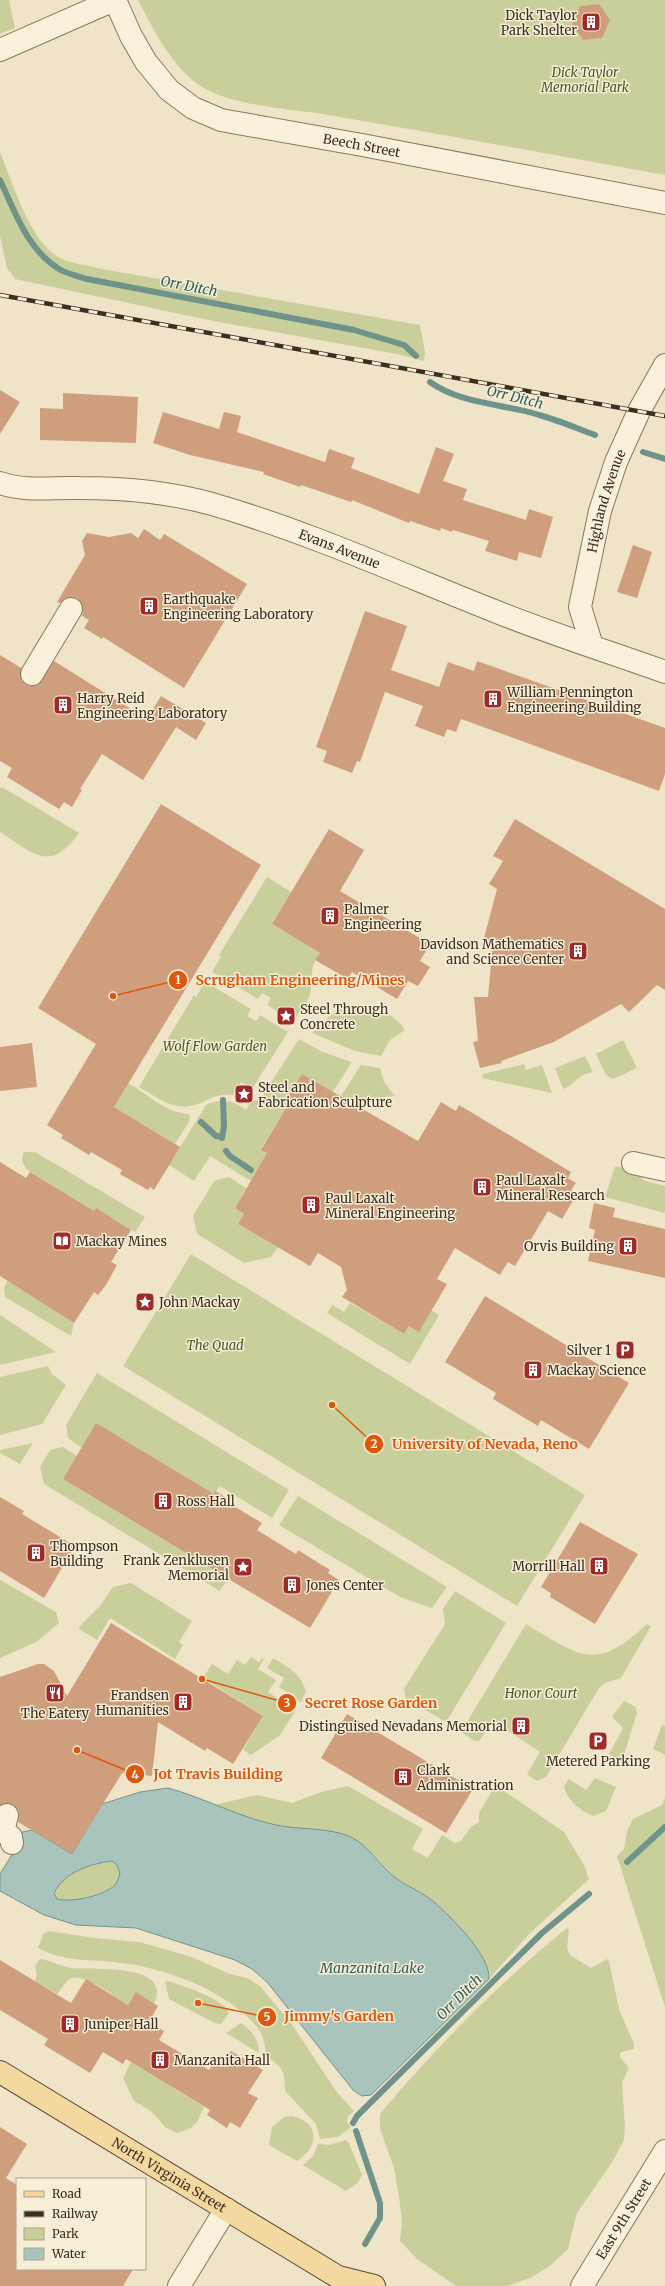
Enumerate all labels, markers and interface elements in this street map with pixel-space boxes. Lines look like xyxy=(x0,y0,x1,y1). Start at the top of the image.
place label: Dick Taylor Park Shelter xyxy=(501,7,577,39)
building icon: Dick Taylor Park Shelter xyxy=(580,11,602,33)
park label: Dick Taylor Memorial Park xyxy=(540,64,629,96)
street label: Beech Street xyxy=(322,130,402,161)
water label: Orr Ditch xyxy=(159,272,219,300)
water label: Orr Ditch xyxy=(485,381,545,413)
street label: Highland Avenue xyxy=(583,446,629,554)
street label: Evans Avenue xyxy=(296,525,383,572)
place label: Earthquake Engineering Laboratory xyxy=(163,591,314,623)
building icon: Earthquake Engineering Laboratory xyxy=(138,595,160,617)
place label: William Pennington Engineering Building xyxy=(506,684,641,716)
building icon: William Pennington Engineering Building xyxy=(482,688,504,710)
place label: Harry Reid Engineering Laboratory xyxy=(77,690,228,722)
building icon: Harry Reid Engineering Laboratory xyxy=(52,694,74,716)
place label: Palmer Engineering xyxy=(344,901,422,933)
building icon: Palmer Engineering xyxy=(319,905,341,927)
place label: Davidson Mathematics and Science Center xyxy=(420,936,564,968)
building icon: Davidson Mathematics and Science Center xyxy=(567,940,589,962)
callout: Scrugham Engineering/Mines xyxy=(168,967,413,993)
text: Scrugham Engineering/Mines xyxy=(195,971,405,989)
text: 1 xyxy=(175,972,181,987)
place label: Steel Through Concrete xyxy=(300,1001,389,1033)
place icon: Steel Through Concrete xyxy=(275,1005,297,1027)
park label: Wolf Flow Garden xyxy=(163,1038,267,1055)
place label: Steel and Fabrication Sculpture xyxy=(258,1079,392,1111)
place icon: Steel and Fabrication Sculpture xyxy=(233,1083,255,1105)
place label: Paul Laxalt Mineral Research xyxy=(496,1172,605,1204)
building icon: Paul Laxalt Mineral Research xyxy=(471,1176,493,1198)
place label: Paul Laxalt Mineral Engineering xyxy=(325,1190,455,1222)
building icon: Paul Laxalt Mineral Engineering xyxy=(300,1194,322,1216)
library icon: Mackay Mines xyxy=(51,1230,73,1252)
place label: Mackay Mines xyxy=(76,1233,167,1250)
building icon: Orvis Building xyxy=(617,1235,639,1257)
place label: Orvis Building xyxy=(524,1238,614,1255)
place icon: John Mackay xyxy=(134,1291,156,1313)
place label: John Mackay xyxy=(158,1294,240,1311)
park label: The Quad xyxy=(186,1337,244,1354)
parking icon: Silver 1 xyxy=(614,1339,636,1361)
place label: Silver 1 xyxy=(567,1342,611,1359)
building icon: Mackay Science xyxy=(522,1359,544,1381)
place label: Mackay Science xyxy=(547,1362,646,1379)
callout: University of Nevada, Reno xyxy=(364,1431,586,1457)
text: University of Nevada, Reno xyxy=(392,1435,578,1453)
text: 2 xyxy=(370,1436,378,1451)
building icon: Ross Hall xyxy=(152,1490,174,1512)
place label: Ross Hall xyxy=(177,1493,235,1510)
place label: Thompson Building xyxy=(50,1538,119,1570)
building icon: Thompson Building xyxy=(25,1542,47,1564)
place label: Frank Zenklusen Memorial xyxy=(123,1552,229,1584)
building icon: Morrill Hall xyxy=(588,1555,610,1577)
place icon: Frank Zenklusen Memorial xyxy=(232,1556,254,1578)
place label: Morrill Hall xyxy=(512,1558,585,1575)
building icon: Jones Center xyxy=(281,1574,303,1596)
place label: Jones Center xyxy=(305,1577,384,1594)
restaurant icon: The Eatery xyxy=(44,1682,66,1704)
park label: Honor Court xyxy=(504,1685,578,1702)
place label: Frandsen Humanities xyxy=(96,1687,169,1719)
callout: Secret Rose Garden xyxy=(277,1690,445,1716)
building icon: Frandsen Humanities xyxy=(172,1691,194,1713)
text: Secret Rose Garden xyxy=(305,1694,438,1712)
text: 3 xyxy=(284,1695,291,1710)
place label: The Eatery xyxy=(21,1705,90,1722)
building icon: Distinguised Nevadans Memorial xyxy=(510,1715,532,1737)
place label: Distinguised Nevadans Memorial xyxy=(299,1718,507,1735)
parking icon: Metered Parking xyxy=(587,1730,609,1752)
place label: Metered Parking xyxy=(546,1753,650,1770)
callout: Jot Travis Building xyxy=(125,1761,291,1787)
place label: Clark Administration xyxy=(416,1762,514,1794)
text: Jot Travis Building xyxy=(152,1765,283,1783)
building icon: Clark Administration xyxy=(392,1766,414,1788)
text: 4 xyxy=(131,1767,139,1782)
water label: Manzanita Lake xyxy=(319,1959,424,1977)
water label: Orr Ditch xyxy=(432,1970,486,2024)
callout: Jimmy's Garden xyxy=(257,2004,402,2030)
text: Jimmy's Garden xyxy=(283,2007,394,2025)
text: 5 xyxy=(263,2009,271,2024)
building icon: Juniper Hall xyxy=(59,2013,81,2035)
place label: Juniper Hall xyxy=(83,2016,159,2033)
building icon: Manzanita Hall xyxy=(149,2049,171,2071)
place label: Manzanita Hall xyxy=(174,2052,270,2069)
street label: North Virginia Street xyxy=(109,2134,230,2216)
street label: East 9th Street xyxy=(592,2175,655,2262)
legend xyxy=(16,2178,146,2270)
text: Road xyxy=(52,2186,81,2201)
text: Railway xyxy=(52,2206,98,2221)
text: Park xyxy=(52,2226,79,2241)
text: Water xyxy=(51,2246,87,2261)

